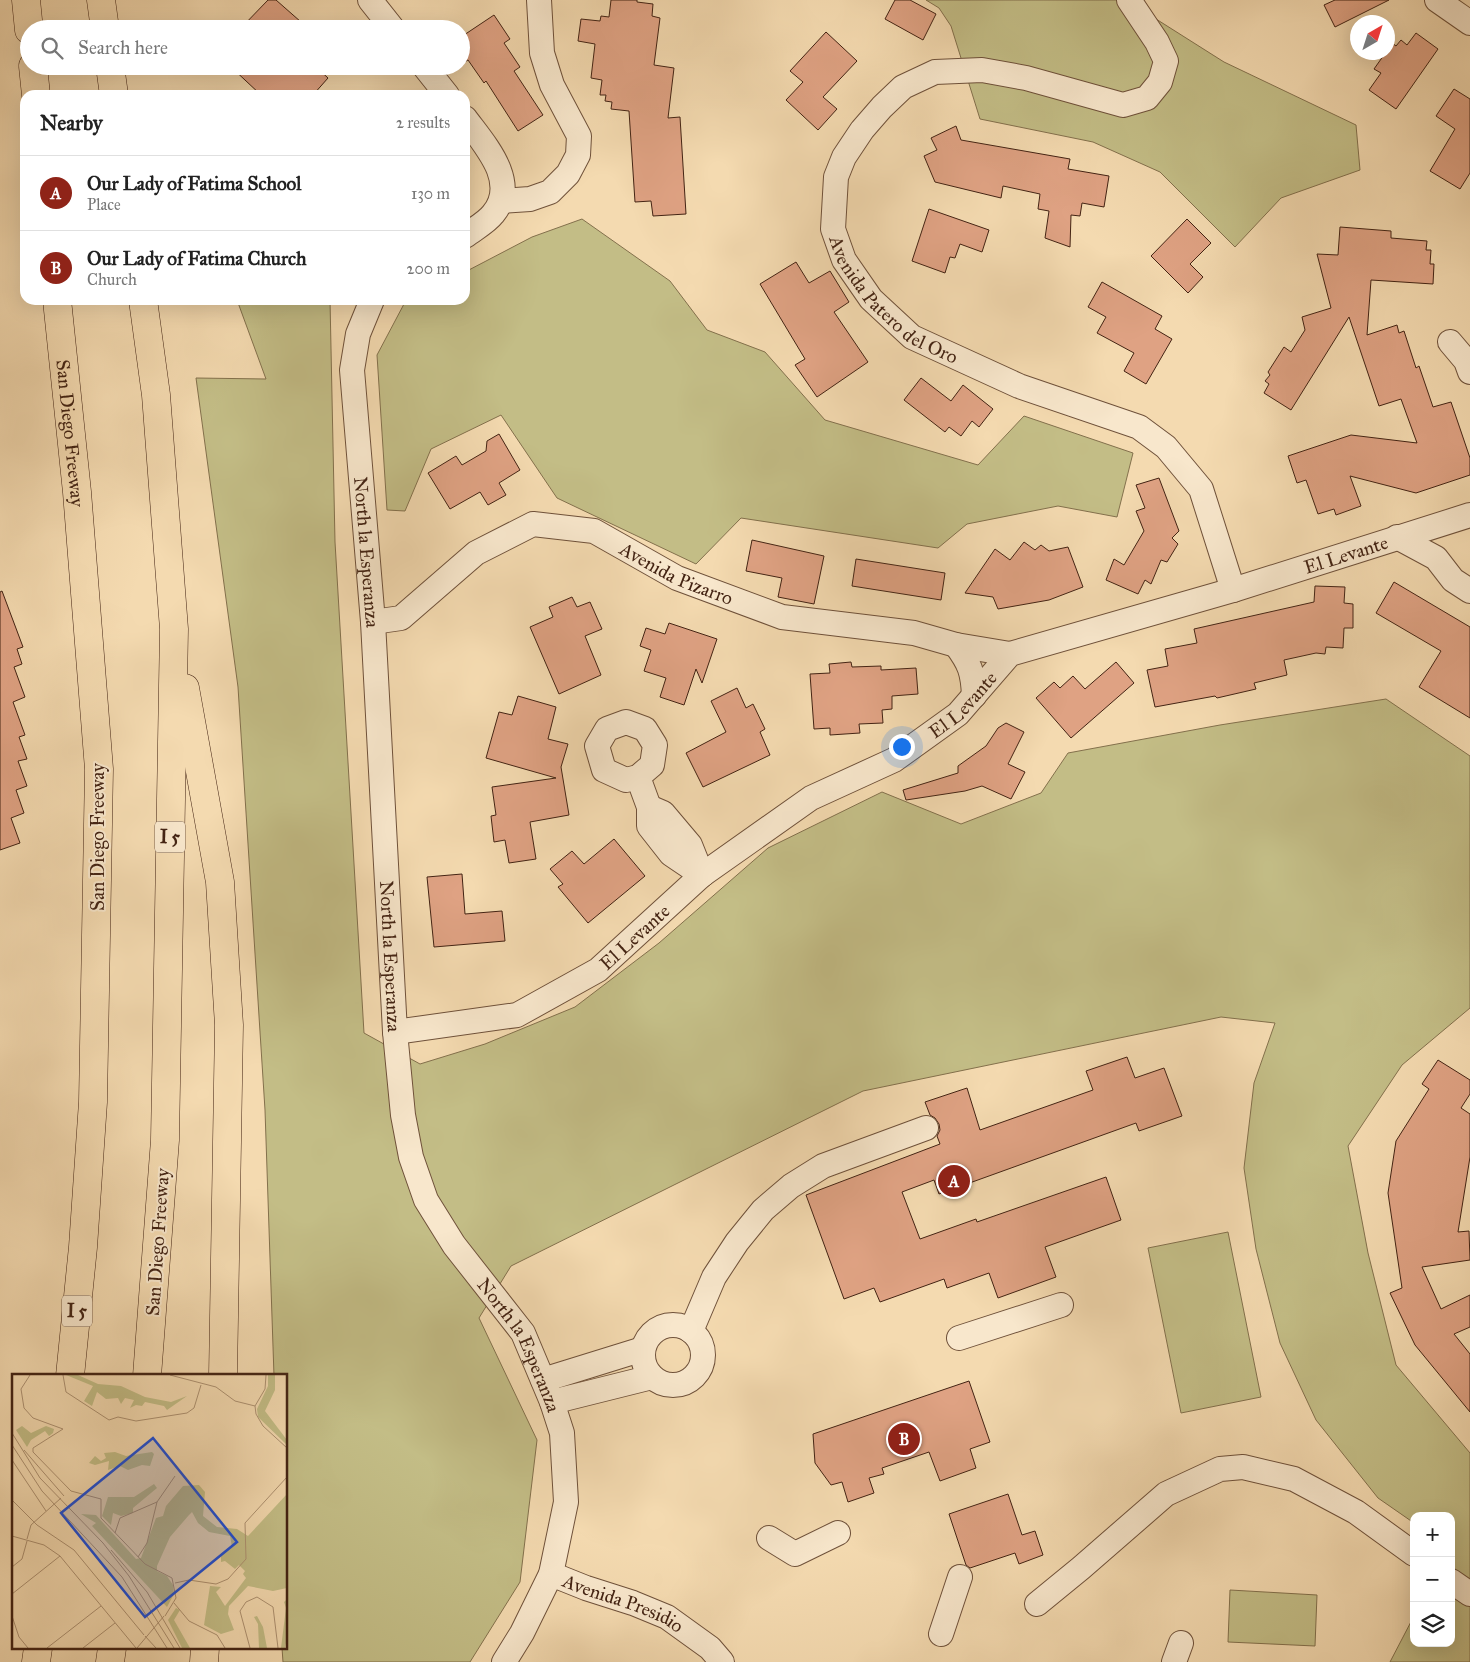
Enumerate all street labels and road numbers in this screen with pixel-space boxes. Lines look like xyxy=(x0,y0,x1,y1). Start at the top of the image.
street label: Avenida Patero del Oro xyxy=(824,232,962,369)
street label: San Diego Freeway xyxy=(51,359,89,509)
street label: North la Esperanza xyxy=(349,476,384,629)
street label: El Levante xyxy=(1301,531,1391,579)
street label: Avenida Pizarro xyxy=(615,537,737,610)
street label: El Levante xyxy=(924,667,1002,743)
street label: San Diego Freeway xyxy=(86,762,110,911)
road number: I 5 xyxy=(155,822,185,852)
street label: North la Esperanza xyxy=(375,880,406,1034)
street label: El Levante xyxy=(595,899,674,975)
street label: San Diego Freeway xyxy=(141,1166,175,1317)
street label: North la Esperanza xyxy=(472,1273,566,1416)
road number: I 5 xyxy=(62,1295,92,1326)
street label: Avenida Presidio xyxy=(559,1569,688,1638)

